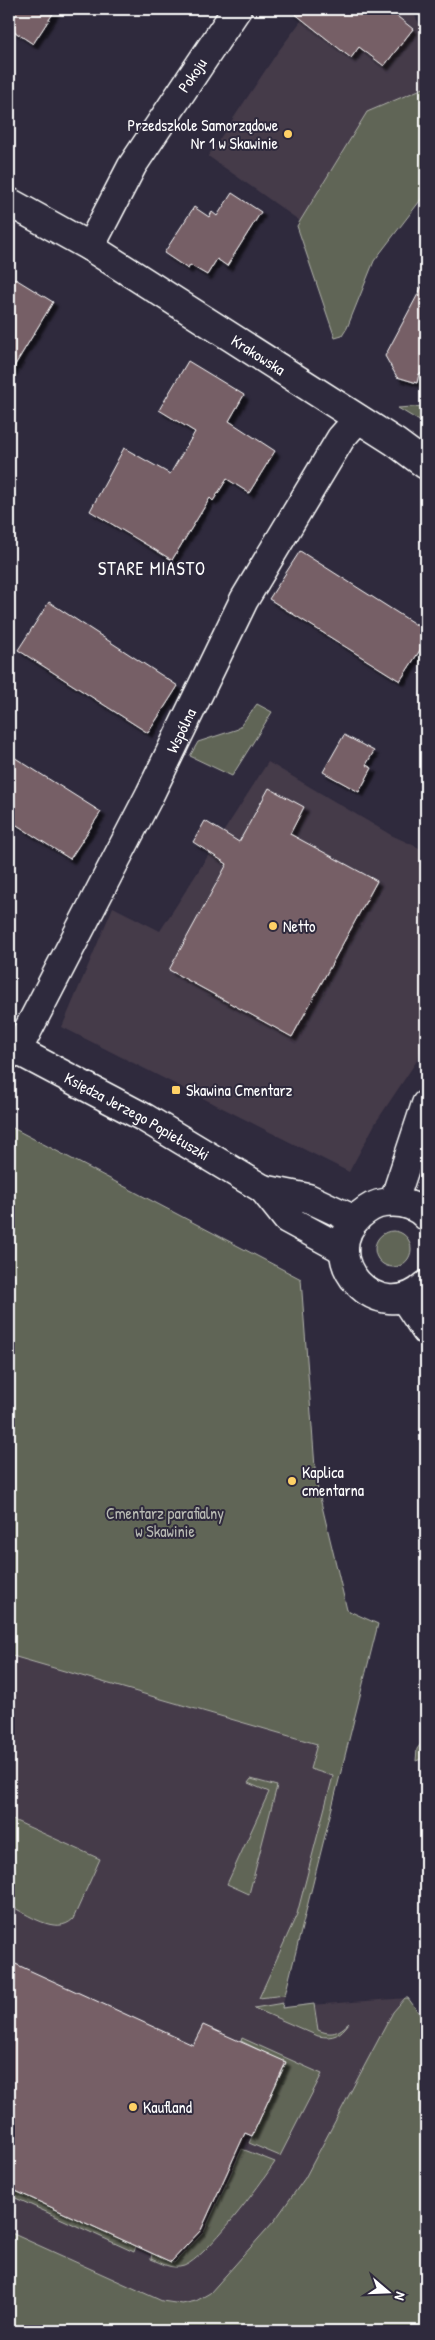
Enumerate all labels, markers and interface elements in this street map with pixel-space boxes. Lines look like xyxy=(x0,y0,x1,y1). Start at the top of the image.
street label: Pokoju xyxy=(172,53,212,97)
place label: Przedszkole Samorządowe Nr 1 w Skawinie xyxy=(128,114,279,154)
marker: Przedszkole Samorządowe Nr 1 w Skawinie xyxy=(282,128,294,140)
street label: Krakowska xyxy=(227,329,290,380)
district label: STARE MIASTO xyxy=(98,556,206,581)
street label: Wspólna xyxy=(161,704,201,756)
place label: Netto xyxy=(283,915,316,937)
marker: Netto xyxy=(267,920,279,932)
street label: Księdza Jerzego Popiełuszki xyxy=(61,1066,214,1165)
place label: Skawina Cmentarz xyxy=(186,1079,293,1101)
marker: Skawina Cmentarz xyxy=(170,1084,182,1096)
place label: Kaplica cmentarna xyxy=(302,1461,364,1501)
marker: Kaplica cmentarna xyxy=(286,1475,298,1487)
park label: Cmentarz parafialny w Skawinie xyxy=(106,1502,224,1542)
place label: Kaufland xyxy=(143,2096,192,2118)
marker: Kaufland xyxy=(127,2101,139,2113)
north arrow xyxy=(362,2268,412,2318)
text: N xyxy=(390,2290,411,2304)

